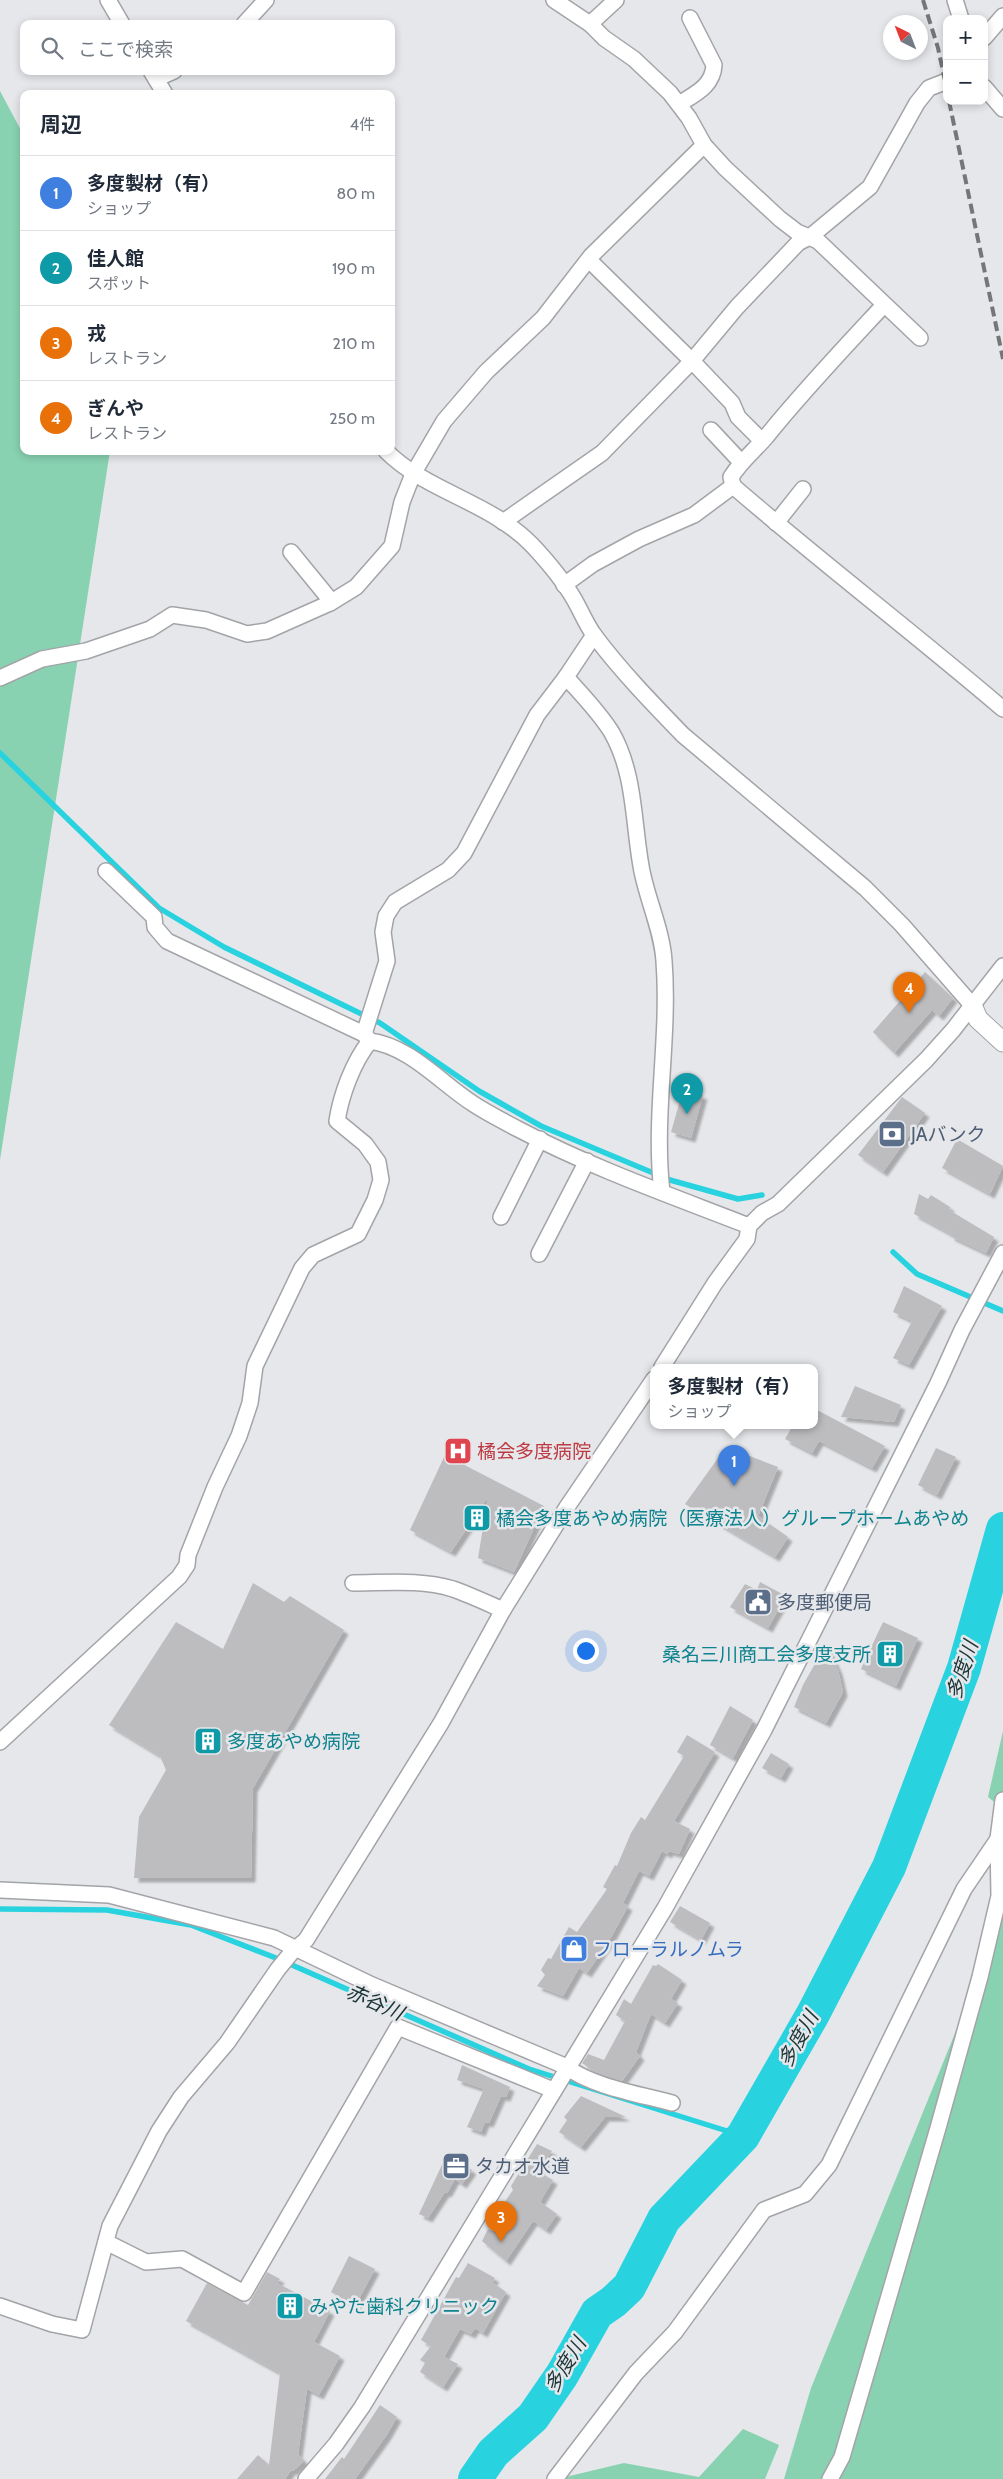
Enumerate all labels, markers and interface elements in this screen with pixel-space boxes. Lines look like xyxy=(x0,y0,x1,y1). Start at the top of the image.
north arrow xyxy=(883,15,928,60)
map controls xyxy=(943,15,988,105)
button: + xyxy=(943,15,988,60)
search box xyxy=(20,20,395,75)
icon: search xyxy=(38,34,66,62)
text: ここで検索 xyxy=(78,38,173,61)
button: − xyxy=(943,60,988,105)
text: 周辺 xyxy=(40,112,82,137)
text: 4件 xyxy=(350,115,375,134)
text: 多度製材（有） xyxy=(87,172,220,195)
text: 1 xyxy=(53,184,59,203)
text: 80 m xyxy=(337,184,375,203)
text: ショップ xyxy=(87,199,151,218)
text: 佳人館 xyxy=(87,247,144,270)
text: 2 xyxy=(52,259,60,278)
text: 190 m xyxy=(332,259,375,278)
text: スポット xyxy=(87,274,151,293)
text: 戎 xyxy=(87,322,106,345)
text: 3 xyxy=(52,334,60,353)
text: 210 m xyxy=(333,334,375,353)
text: レストラン xyxy=(87,349,167,368)
text: ぎんや xyxy=(87,397,144,420)
text: 4 xyxy=(51,409,61,428)
text: 250 m xyxy=(329,409,375,428)
text: レストラン xyxy=(87,424,167,443)
pin: 4 xyxy=(893,972,925,1013)
pin: 2 xyxy=(671,1073,703,1114)
bank icon: JAバンク xyxy=(877,1119,907,1149)
place label: JAバンク xyxy=(910,1123,986,1146)
popup xyxy=(650,1364,818,1429)
text: 多度製材（有） xyxy=(667,1375,801,1398)
text: ショップ xyxy=(667,1402,732,1421)
hospital icon: 橘会多度病院 xyxy=(443,1436,473,1466)
place label: 橘会多度病院 xyxy=(477,1440,591,1463)
pin: 1 xyxy=(718,1445,750,1486)
building icon: 橘会多度あやめ病院（医療法人）グループホームあやめ xyxy=(462,1503,492,1533)
place label: 橘会多度あやめ病院（医療法人）グループホームあやめ xyxy=(496,1507,969,1530)
public building icon: 多度郵便局 xyxy=(743,1587,773,1617)
place label: 多度郵便局 xyxy=(777,1591,872,1614)
water label: 多度川 xyxy=(941,1636,983,1702)
your location xyxy=(573,1638,599,1664)
building icon: 桑名三川商工会多度支所 xyxy=(875,1639,905,1669)
place label: 桑名三川商工会多度支所 xyxy=(662,1643,871,1666)
building icon: 多度あやめ病院 xyxy=(193,1726,223,1756)
place label: 多度あやめ病院 xyxy=(227,1730,360,1753)
shop icon: フローラルノムラ xyxy=(559,1934,589,1964)
place label: フローラルノムラ xyxy=(593,1938,744,1961)
water label: 赤谷川 xyxy=(343,1979,409,2026)
water label: 多度川 xyxy=(773,2005,824,2071)
office icon: タカオ水道 xyxy=(441,2151,471,2181)
place label: タカオ水道 xyxy=(475,2155,570,2178)
pin: 3 xyxy=(485,2201,517,2242)
building icon: みやた歯科クリニック xyxy=(275,2291,305,2321)
place label: みやた歯科クリニック xyxy=(309,2295,499,2318)
water label: 多度川 xyxy=(539,2331,592,2397)

